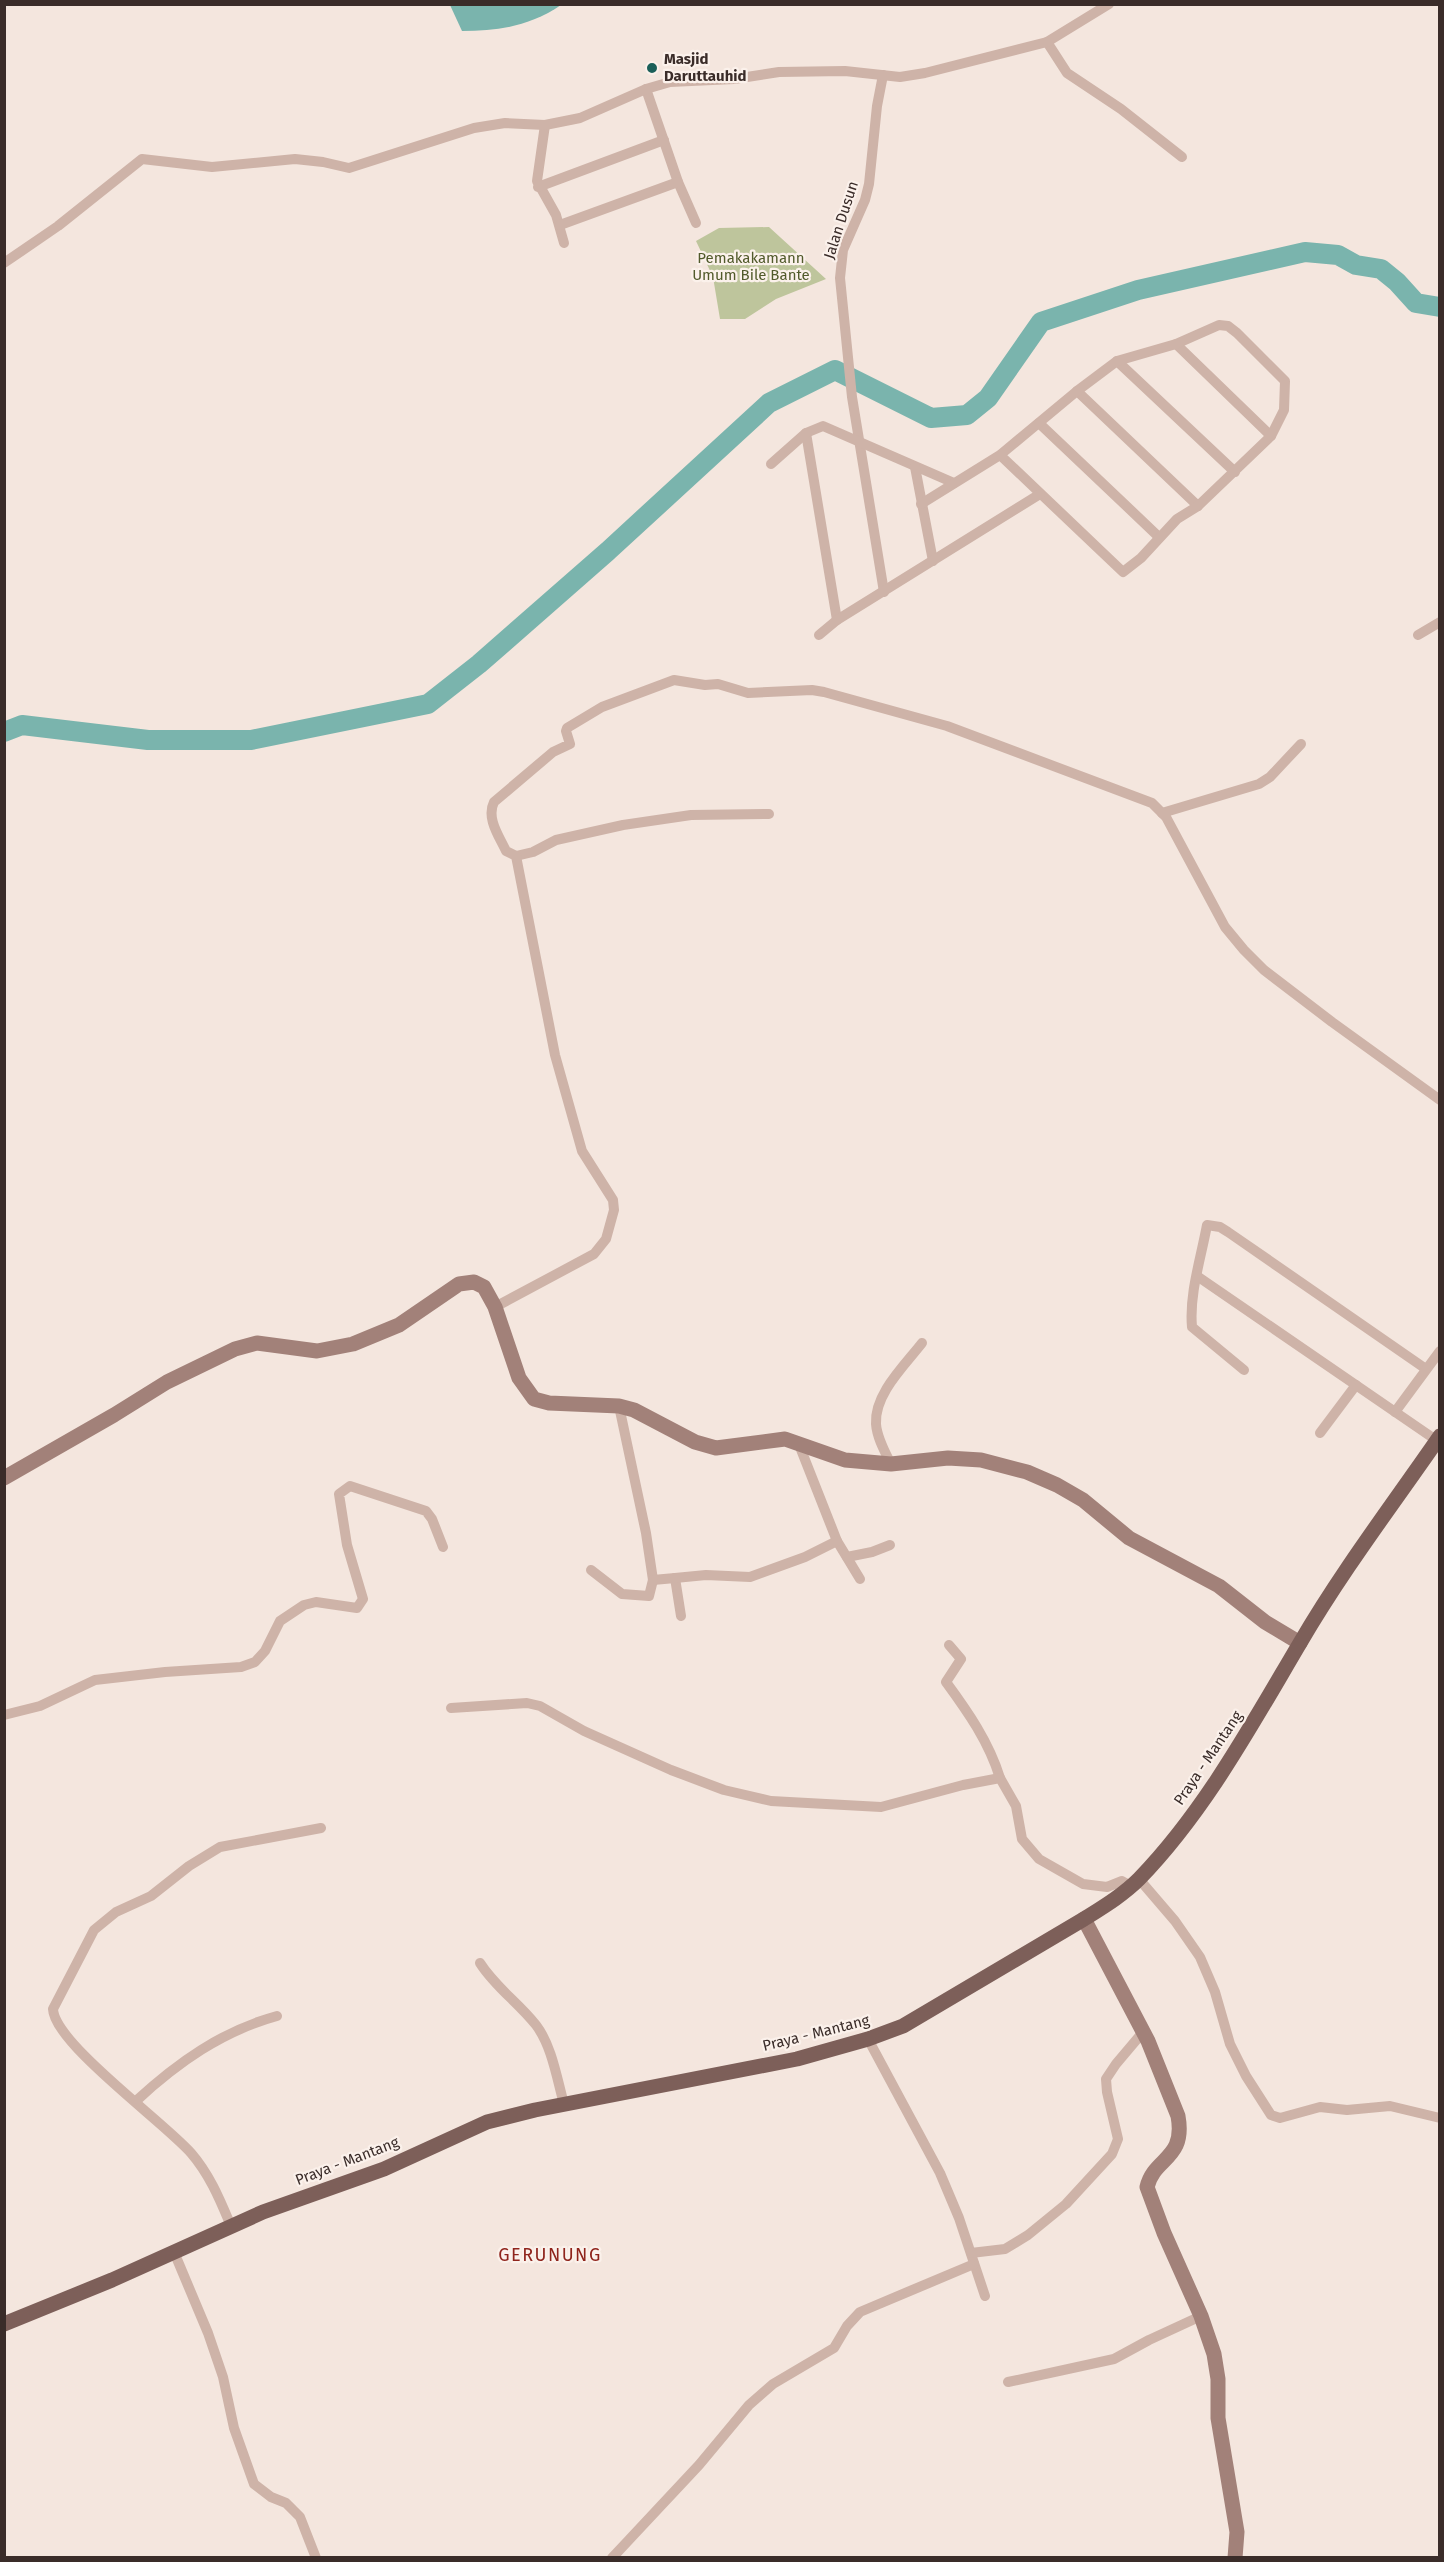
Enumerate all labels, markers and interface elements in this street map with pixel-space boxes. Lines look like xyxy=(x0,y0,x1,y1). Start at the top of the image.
place label: Masjid Daruttauhid xyxy=(664,50,747,85)
marker: Masjid Daruttauhid xyxy=(645,61,659,75)
street label: Jalan Dusun xyxy=(820,179,862,261)
park label: Pemakakamann Umum Bile Bante xyxy=(692,249,810,284)
street label: Praya - Mantang xyxy=(1170,1707,1246,1808)
street label: Praya - Mantang xyxy=(761,2011,872,2055)
street label: Praya - Mantang xyxy=(293,2133,402,2189)
district label: GERUNUNG xyxy=(498,2244,602,2266)

